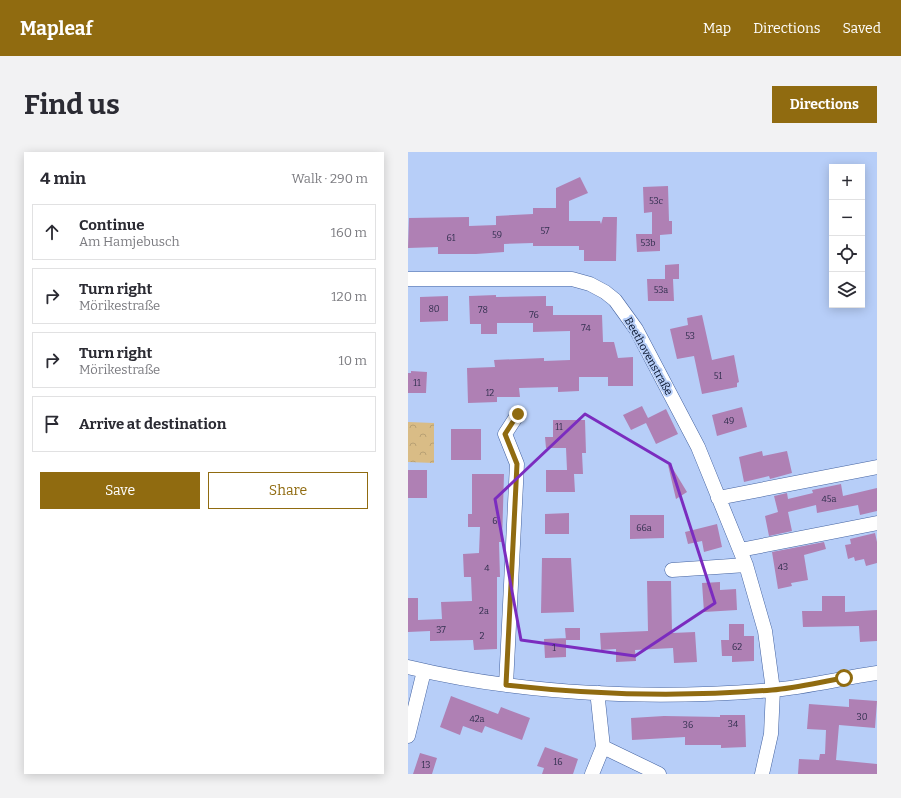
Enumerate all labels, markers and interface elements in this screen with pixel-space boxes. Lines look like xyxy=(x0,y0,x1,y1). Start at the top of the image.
text: Mapleaf xyxy=(20,17,93,40)
text: Map xyxy=(703,20,731,37)
text: Directions xyxy=(753,20,821,37)
text: Saved xyxy=(843,20,881,37)
button: Directions xyxy=(772,86,877,123)
text: Find us xyxy=(24,88,120,121)
map controls xyxy=(829,164,865,308)
button: + xyxy=(829,164,865,200)
text: 4 min xyxy=(40,168,86,189)
text: Walk · 290 m xyxy=(292,171,368,186)
house number: 53c xyxy=(649,196,663,206)
button: − xyxy=(829,200,865,236)
text: Continue xyxy=(79,216,145,234)
icon: ahead xyxy=(41,221,63,243)
text: 160 m xyxy=(331,225,367,240)
house number: 57 xyxy=(540,226,550,236)
house number: 59 xyxy=(492,230,502,240)
house number: 61 xyxy=(447,233,456,243)
text: Am Hamjebusch xyxy=(79,234,180,249)
button: locate xyxy=(829,236,865,272)
house number: 53b xyxy=(641,238,655,248)
button: layers xyxy=(829,272,865,308)
text: Turn right xyxy=(79,280,152,298)
icon: right xyxy=(41,285,63,307)
house number: 53a xyxy=(654,285,668,295)
text: 120 m xyxy=(331,289,367,304)
text: Mörikestraße xyxy=(79,298,160,313)
house number: 80 xyxy=(428,304,440,314)
house number: 78 xyxy=(478,305,488,315)
house number: 76 xyxy=(529,310,539,320)
street label: Beethovenstraße xyxy=(622,315,675,398)
house number: 74 xyxy=(581,323,592,333)
house number: 53 xyxy=(685,331,695,341)
text: Turn right xyxy=(79,344,152,362)
icon: right xyxy=(41,349,63,371)
text: 10 m xyxy=(338,353,367,368)
text: Mörikestraße xyxy=(79,362,160,377)
house number: 51 xyxy=(714,371,723,381)
house number: 11 xyxy=(413,378,421,388)
house number: 12 xyxy=(486,388,494,398)
route end xyxy=(509,405,527,423)
icon: arrive xyxy=(41,413,63,435)
text: Arrive at destination xyxy=(79,415,226,433)
house number: 49 xyxy=(724,416,734,426)
house number: 11 xyxy=(555,422,563,432)
button: Save xyxy=(40,472,200,509)
button: Share xyxy=(208,472,368,509)
house number: 45a xyxy=(822,494,837,504)
house number: 6 xyxy=(492,516,498,526)
house number: 66a xyxy=(636,523,652,533)
house number: 43 xyxy=(778,562,788,572)
house number: 4 xyxy=(484,563,490,573)
house number: 2a xyxy=(479,606,489,616)
house number: 37 xyxy=(436,625,446,635)
house number: 2 xyxy=(480,631,485,641)
house number: 62 xyxy=(732,642,742,652)
house number: 1 xyxy=(552,643,556,653)
route start xyxy=(835,669,853,687)
house number: 30 xyxy=(857,712,868,722)
house number: 42a xyxy=(469,714,485,724)
house number: 34 xyxy=(728,719,739,729)
house number: 36 xyxy=(683,720,693,730)
house number: 16 xyxy=(554,757,562,767)
house number: 13 xyxy=(422,760,430,770)

